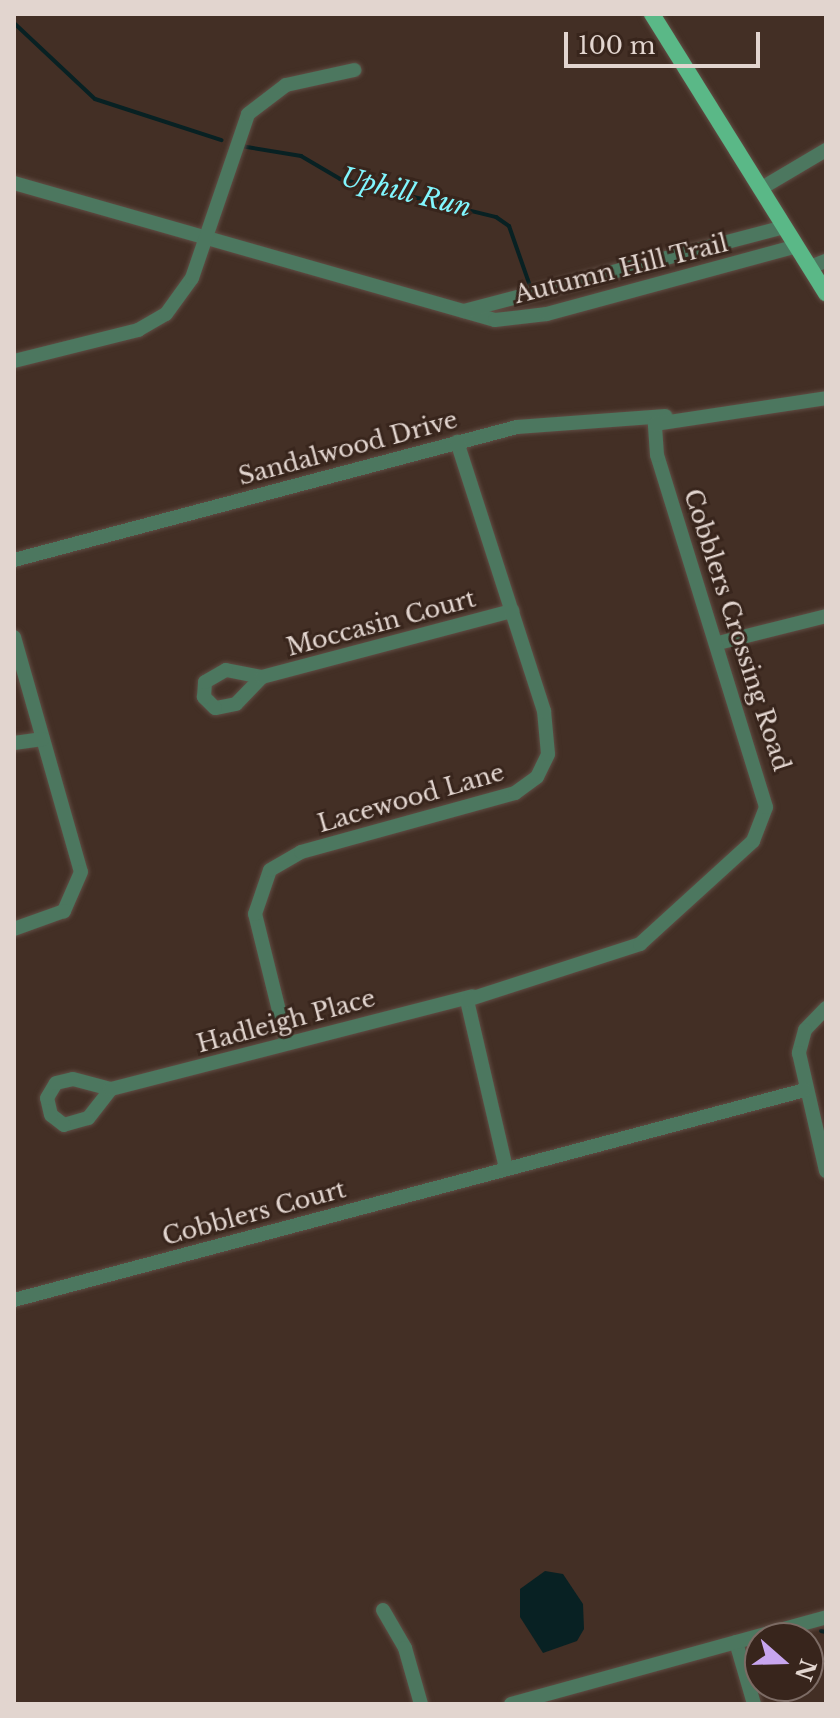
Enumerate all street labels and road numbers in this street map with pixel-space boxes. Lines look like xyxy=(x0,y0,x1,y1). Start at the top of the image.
street label: Autumn Hill Trail xyxy=(511,228,731,310)
street label: Sandalwood Drive xyxy=(235,405,461,491)
street label: Cobblers Crossing Road xyxy=(678,485,796,775)
street label: Moccasin Court xyxy=(283,584,479,662)
street label: Lacewood Lane xyxy=(314,758,508,838)
street label: Hadleigh Place xyxy=(194,983,378,1059)
street label: Cobblers Court xyxy=(159,1175,349,1251)

